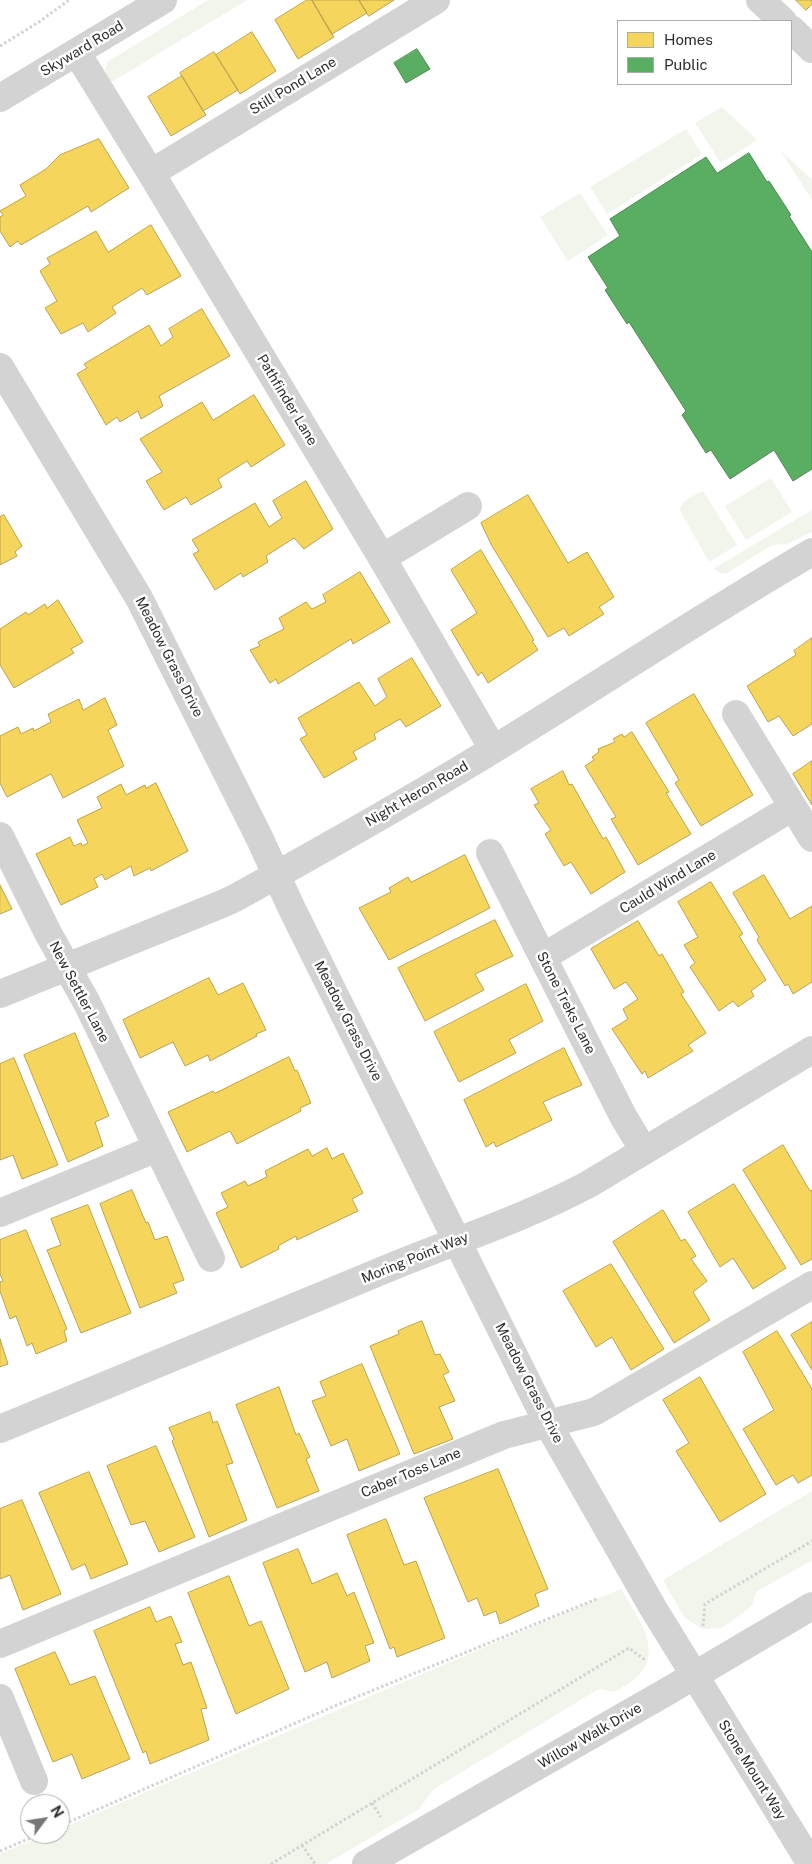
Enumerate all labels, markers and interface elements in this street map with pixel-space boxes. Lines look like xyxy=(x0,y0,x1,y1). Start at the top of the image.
street label: Skyward Road xyxy=(37,18,127,80)
legend xyxy=(617,20,792,85)
text: Homes xyxy=(664,31,713,48)
street label: Still Pond Lane xyxy=(247,54,339,118)
text: Public xyxy=(664,56,708,73)
street label: Pathfinder Lane xyxy=(253,351,321,449)
street label: Meadow Grass Drive xyxy=(131,594,207,720)
street label: Night Heron Road xyxy=(363,758,471,830)
street label: Cauld Wind Lane xyxy=(617,847,719,917)
street label: New Settler Lane xyxy=(45,939,113,1045)
street label: Stone Treks Lane xyxy=(533,949,599,1057)
street label: Meadow Grass Drive xyxy=(310,958,386,1084)
street label: Moring Point Way xyxy=(359,1229,471,1287)
street label: Meadow Grass Drive xyxy=(491,1320,567,1446)
street label: Caber Toss Lane xyxy=(359,1444,463,1502)
street label: Willow Walk Drive xyxy=(535,1700,645,1772)
street label: Stone Mount Way xyxy=(715,1717,789,1823)
north arrow xyxy=(20,1794,70,1844)
text: N xyxy=(47,1803,67,1821)

